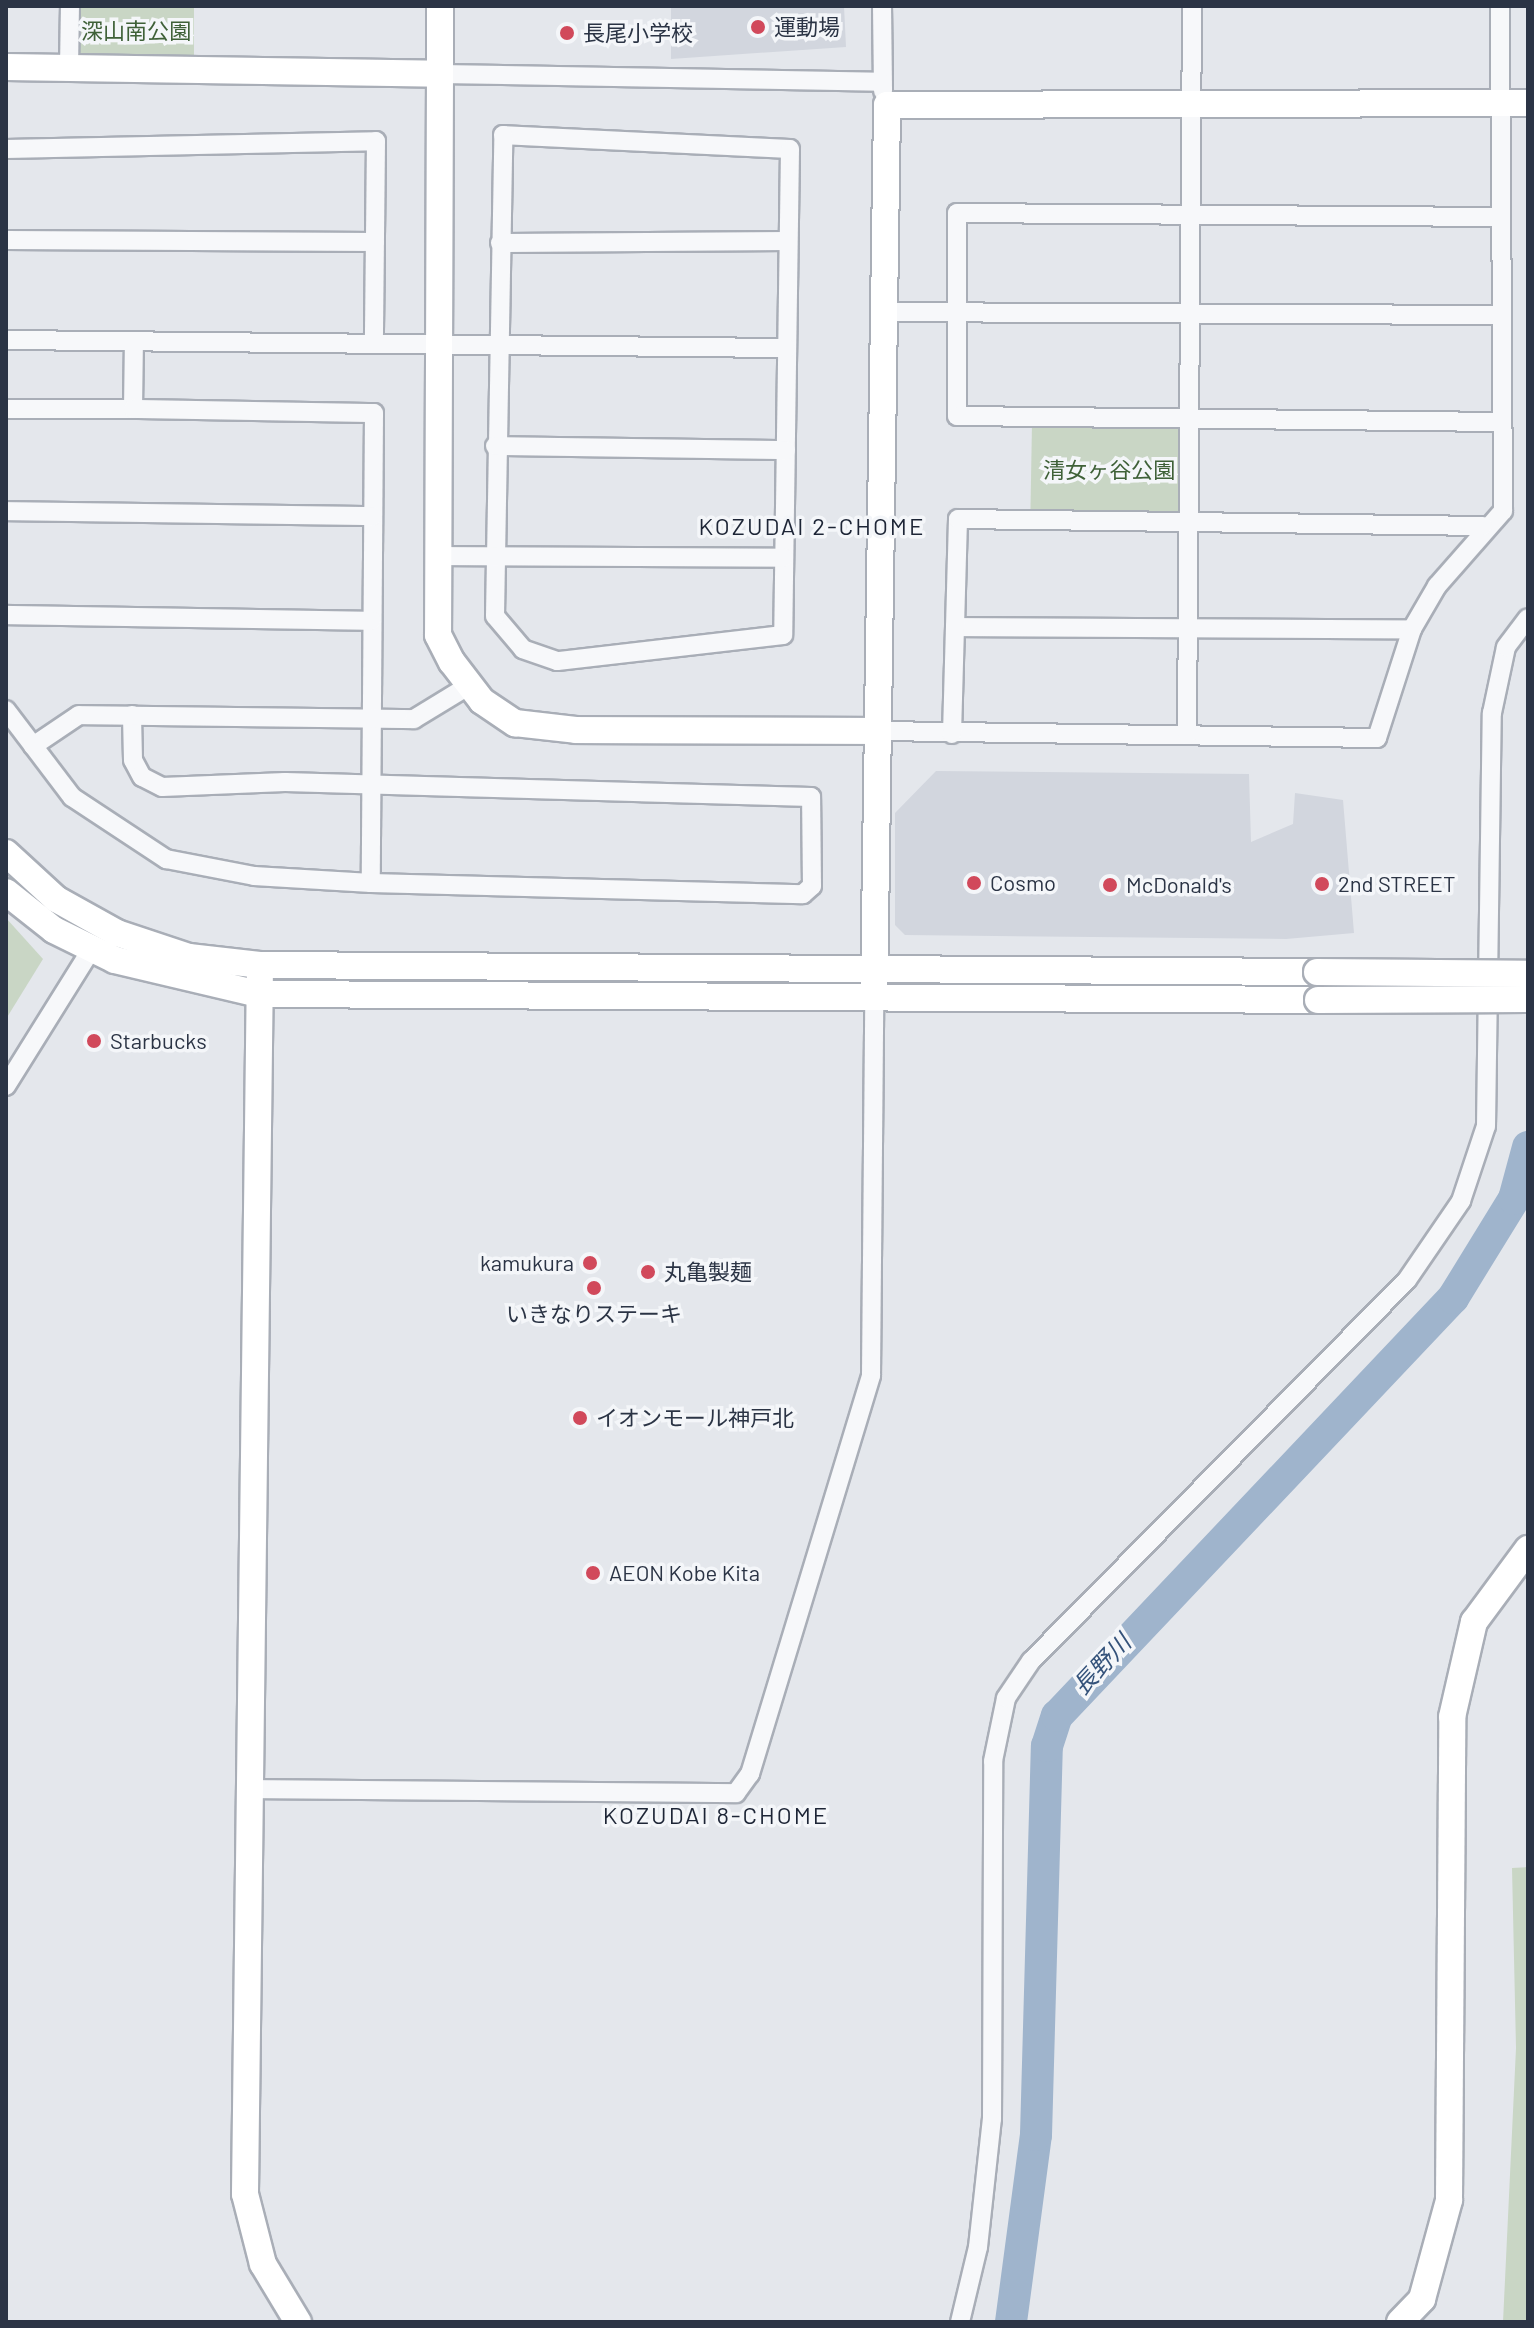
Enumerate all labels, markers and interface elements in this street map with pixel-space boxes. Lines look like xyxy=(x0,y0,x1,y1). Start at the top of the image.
place label: 運動場 xyxy=(774,14,840,40)
park label: 深山南公園 xyxy=(81,18,191,44)
marker: 運動場 xyxy=(749,18,767,36)
place label: 長尾小学校 xyxy=(583,20,693,46)
marker: 長尾小学校 xyxy=(558,24,576,42)
park label: 清女ヶ谷公園 xyxy=(1043,457,1175,483)
district label: KOZUDAI 2-CHOME xyxy=(698,512,926,540)
place label: Cosmo xyxy=(990,870,1056,896)
place label: 2nd STREET xyxy=(1338,871,1455,897)
place label: McDonald's xyxy=(1126,872,1232,898)
marker: Cosmo xyxy=(965,874,983,892)
marker: 2nd STREET xyxy=(1313,875,1331,893)
marker: McDonald's xyxy=(1101,876,1119,894)
place label: Starbucks xyxy=(110,1028,207,1054)
marker: Starbucks xyxy=(85,1032,103,1050)
place label: kamukura xyxy=(480,1250,574,1276)
marker: kamukura xyxy=(581,1254,599,1272)
place label: 丸亀製麺 xyxy=(664,1259,752,1285)
marker: 丸亀製麺 xyxy=(639,1263,657,1281)
marker: いきなりステーキ xyxy=(585,1279,603,1297)
place label: いきなりステーキ xyxy=(506,1301,682,1327)
place label: イオンモール神戸北 xyxy=(596,1405,794,1431)
marker: イオンモール神戸北 xyxy=(571,1409,589,1427)
place label: AEON Kobe Kita xyxy=(609,1560,760,1586)
marker: AEON Kobe Kita xyxy=(584,1564,602,1582)
water label: 長野川 xyxy=(1066,1628,1136,1700)
district label: KOZUDAI 8-CHOME xyxy=(603,1801,829,1829)

